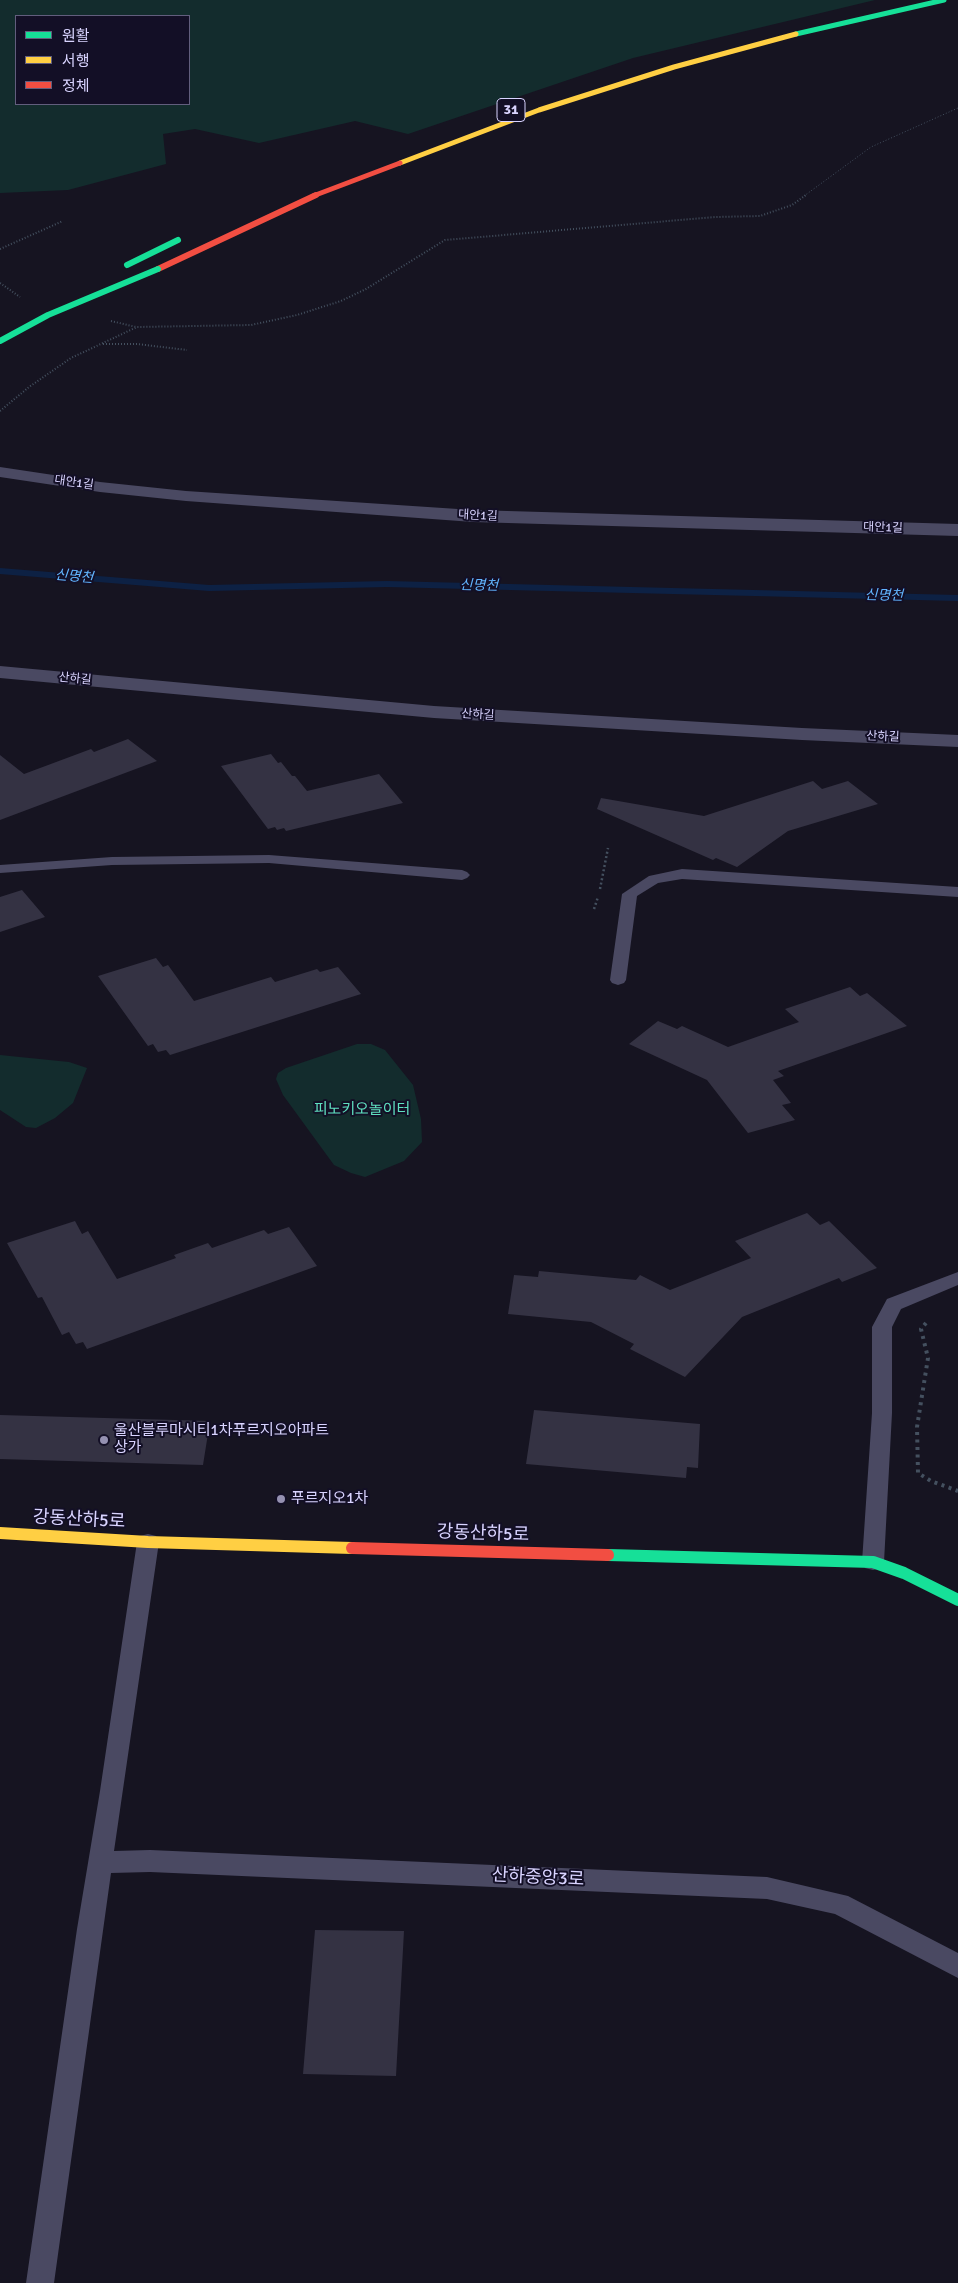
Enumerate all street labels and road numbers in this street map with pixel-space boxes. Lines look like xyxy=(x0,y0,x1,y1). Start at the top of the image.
road number: 31 xyxy=(497,98,525,122)
street label: 대안1길 xyxy=(53,473,95,493)
street label: 대안1길 xyxy=(458,508,498,524)
street label: 대안1길 xyxy=(863,520,903,536)
street label: 산하길 xyxy=(58,670,92,688)
street label: 산하길 xyxy=(461,707,495,723)
street label: 산하길 xyxy=(866,729,900,745)
street label: 강동산하5로 xyxy=(32,1507,126,1533)
street label: 강동산하5로 xyxy=(436,1522,530,1546)
street label: 산하중앙3로 xyxy=(491,1865,585,1891)

